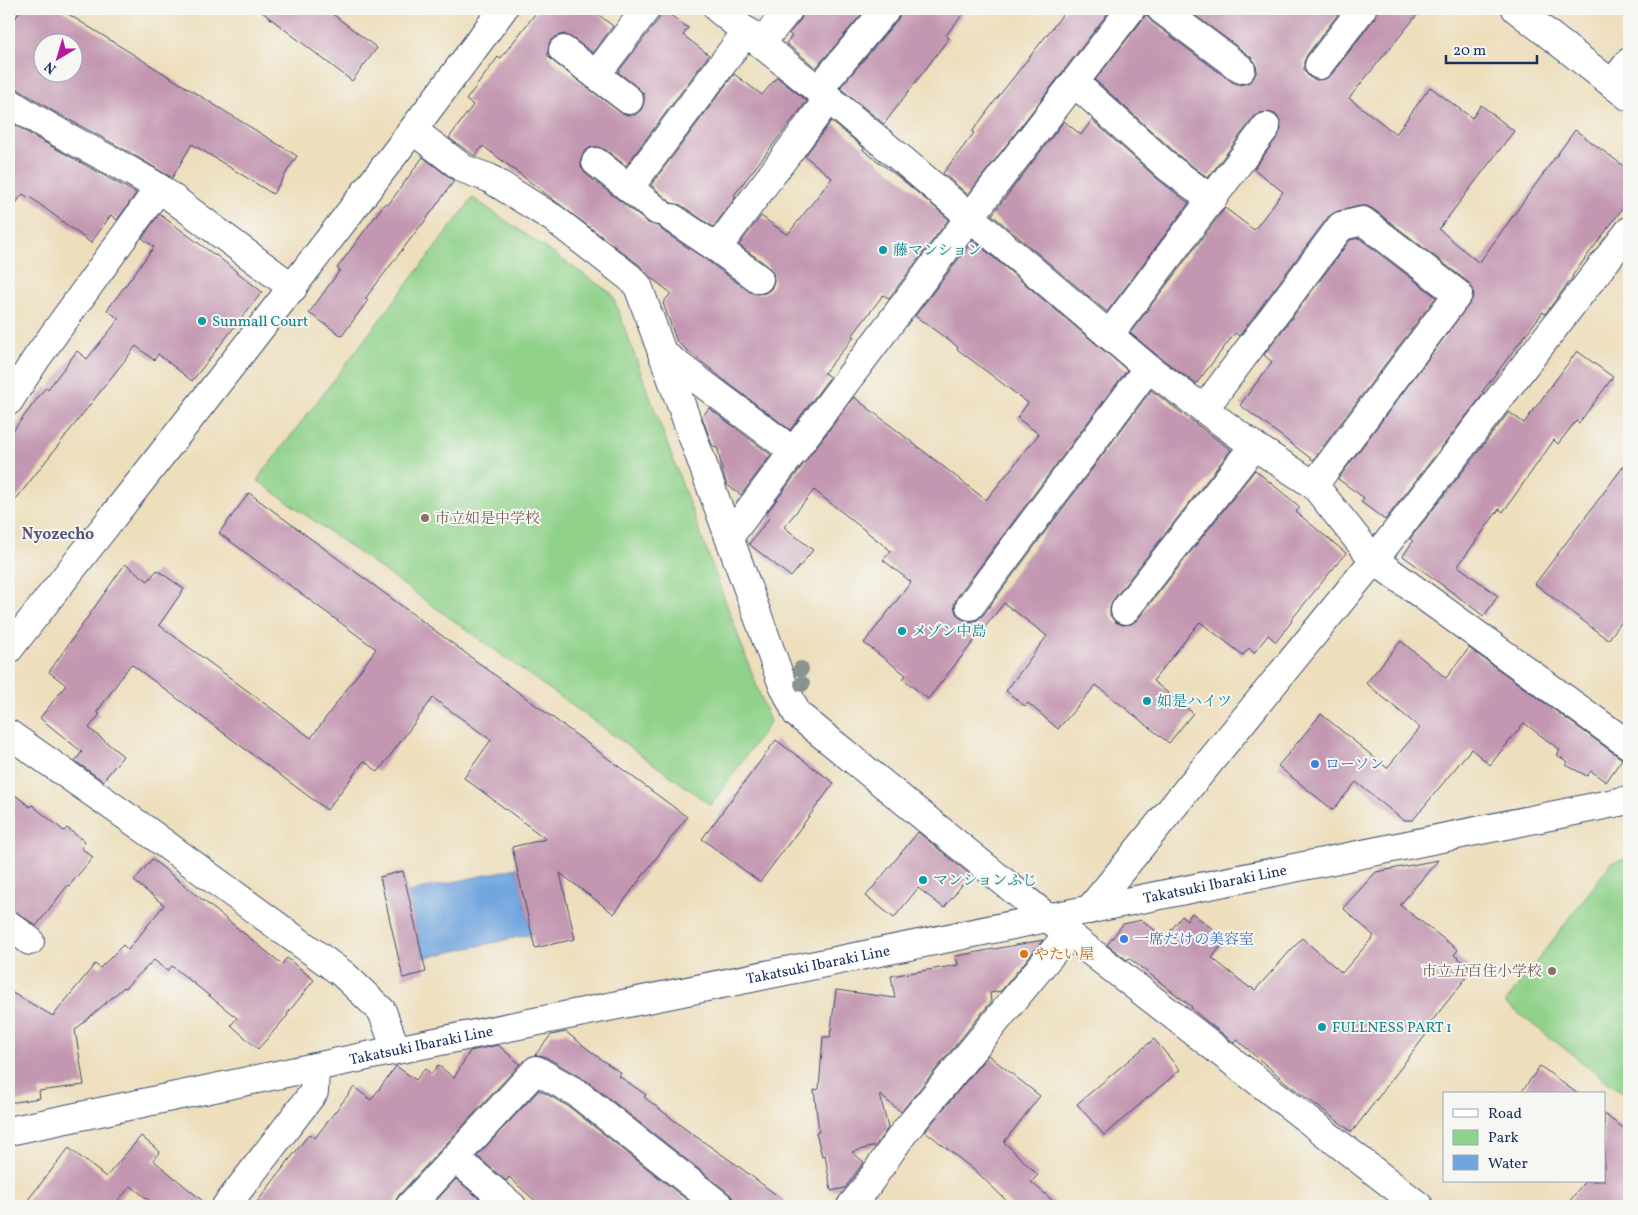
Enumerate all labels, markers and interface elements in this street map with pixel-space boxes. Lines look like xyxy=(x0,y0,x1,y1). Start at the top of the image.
north arrow xyxy=(32,32,82,82)
scale bar xyxy=(1446,32,1537,64)
text: 20 m xyxy=(1453,41,1486,62)
text: N xyxy=(41,56,61,78)
place label: 藤マンション xyxy=(893,241,982,262)
marker: 藤マンション xyxy=(877,244,889,256)
place label: Sunmall Court xyxy=(212,312,308,333)
marker: Sunmall Court xyxy=(196,315,208,327)
place label: 市立如是中学校 xyxy=(435,509,540,530)
marker: 市立如是中学校 xyxy=(419,512,431,524)
district label: Nyozecho xyxy=(22,524,94,546)
place label: メゾン中島 xyxy=(912,622,987,643)
marker: メゾン中島 xyxy=(896,625,908,637)
place label: 如是ハイツ xyxy=(1157,692,1232,713)
marker: 如是ハイツ xyxy=(1141,695,1153,707)
place label: ローソン xyxy=(1325,755,1384,776)
marker: ローソン xyxy=(1309,758,1321,770)
street label: Takatsuki Ibaraki Line xyxy=(1142,861,1289,910)
place label: マンションふじ xyxy=(933,871,1037,892)
marker: マンションふじ xyxy=(917,874,929,886)
place label: 一席だけの美容室 xyxy=(1134,930,1254,951)
marker: 一席だけの美容室 xyxy=(1118,933,1130,945)
street label: Takatsuki Ibaraki Line xyxy=(745,941,892,991)
place label: やたい屋 xyxy=(1034,945,1094,966)
marker: やたい屋 xyxy=(1018,948,1030,960)
place label: 市立五百住小学校 xyxy=(1422,962,1542,983)
marker: 市立五百住小学校 xyxy=(1546,965,1558,977)
place label: FULLNESS PART 1 xyxy=(1332,1018,1452,1039)
marker: FULLNESS PART 1 xyxy=(1316,1021,1328,1033)
street label: Takatsuki Ibaraki Line xyxy=(348,1022,495,1071)
legend xyxy=(1443,1092,1606,1182)
text: Road xyxy=(1488,1104,1522,1125)
text: Park xyxy=(1488,1128,1519,1149)
text: Water xyxy=(1488,1154,1528,1175)

